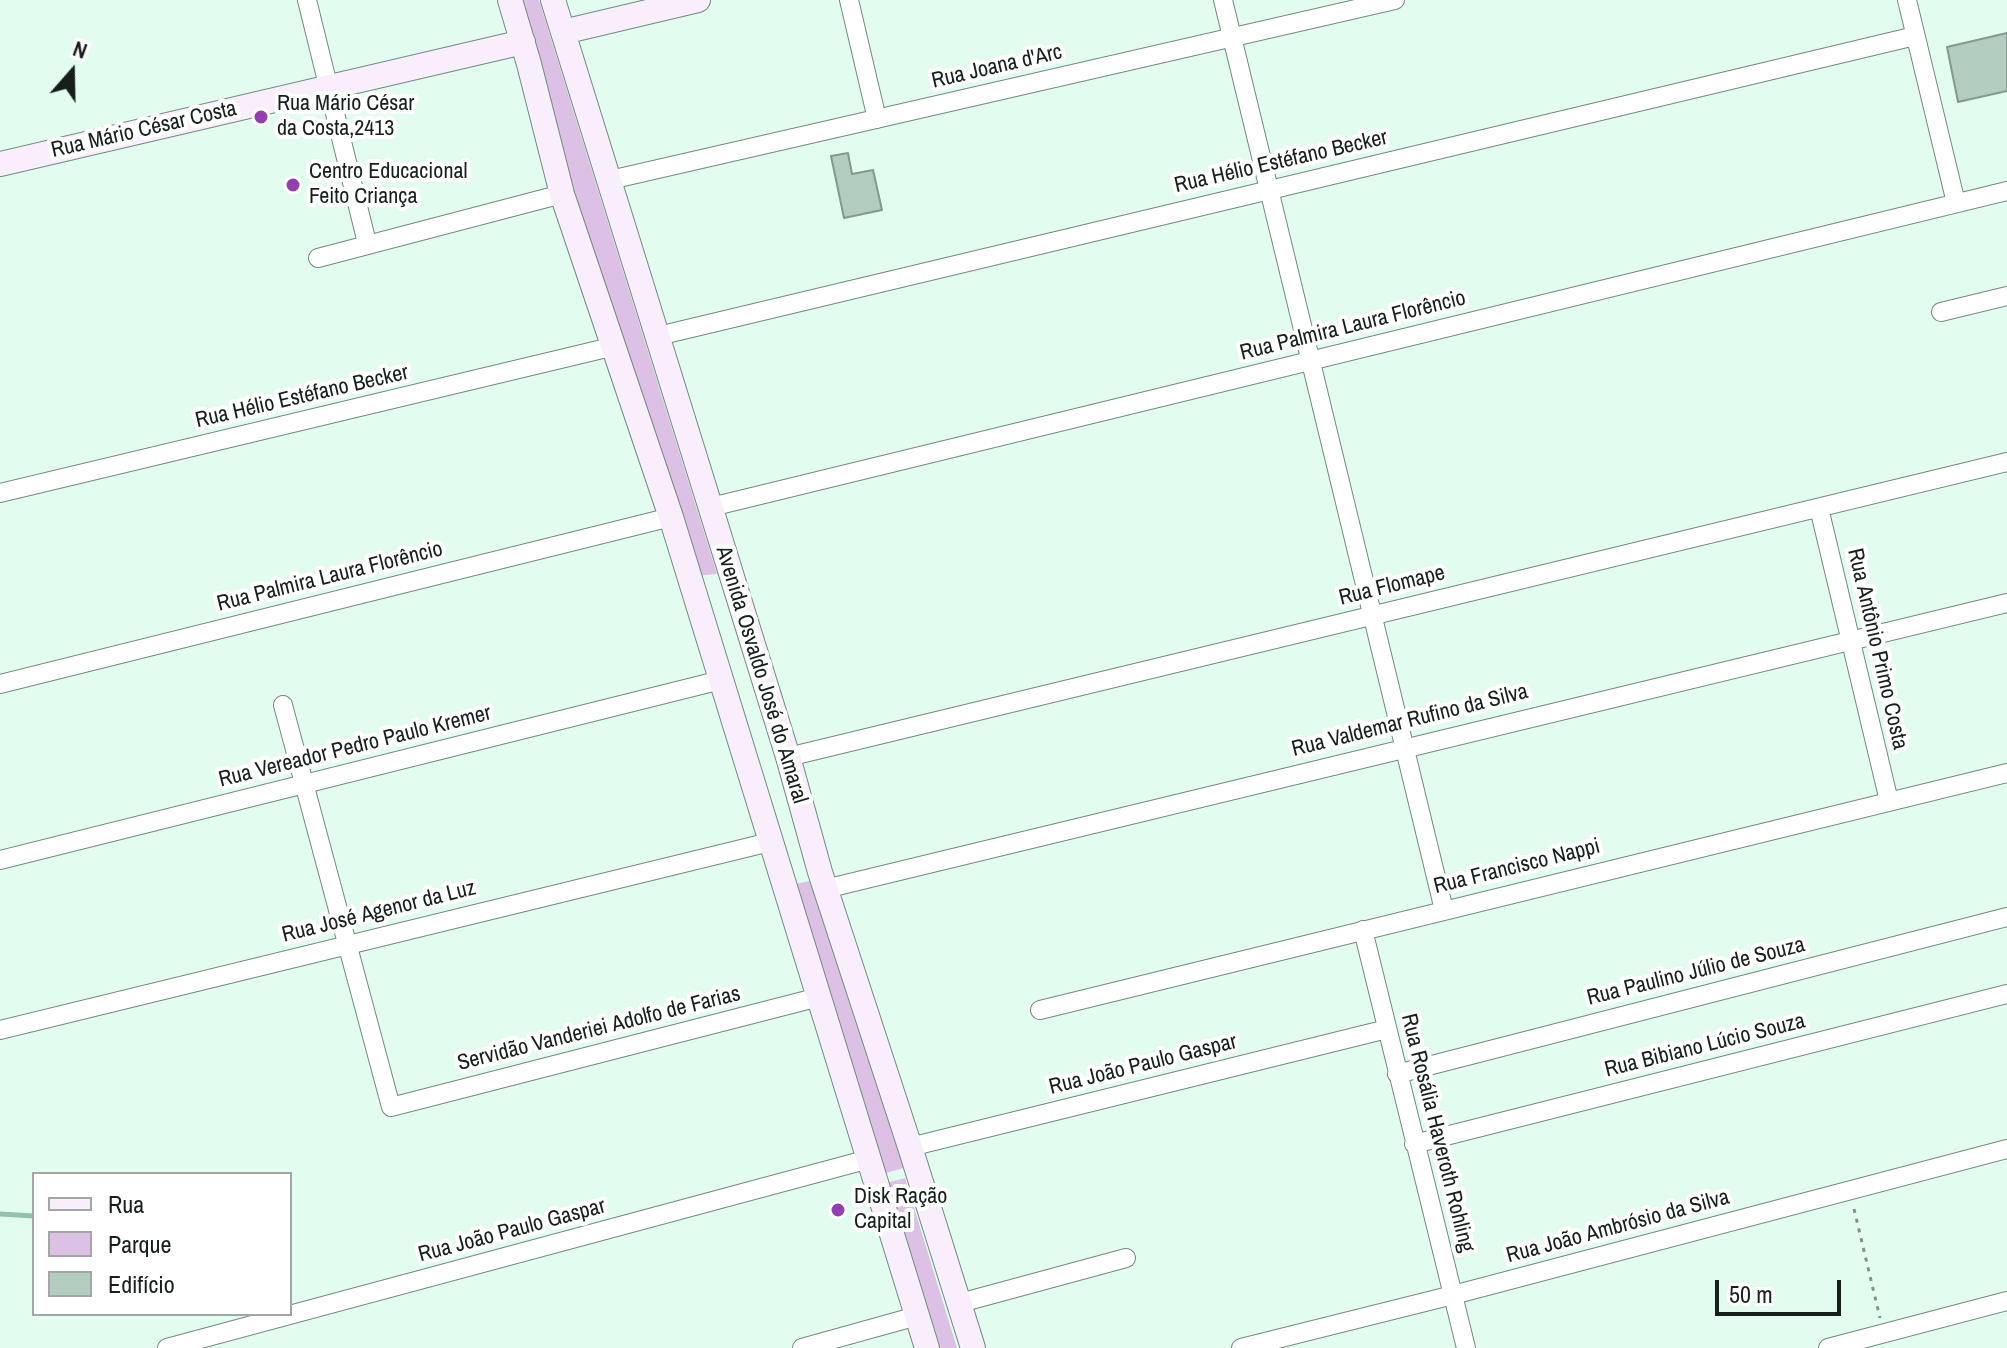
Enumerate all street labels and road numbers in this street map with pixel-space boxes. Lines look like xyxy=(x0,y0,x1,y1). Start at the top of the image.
street label: Rua Joana d'Arc xyxy=(929,39,1065,95)
street label: Rua Mário César Costa xyxy=(49,96,239,164)
street label: Rua Hélio Estéfano Becker xyxy=(1172,125,1390,199)
street label: Rua Palmira Laura Florêncio xyxy=(1237,285,1469,367)
street label: Rua Hélio Estéfano Becker xyxy=(193,360,411,434)
street label: Rua Palmira Laura Florêncio xyxy=(214,536,446,618)
street label: Avenida Osvaldo José do Amaral xyxy=(709,543,813,807)
street label: Rua Antônio Primo Costa xyxy=(1841,546,1913,752)
street label: Rua Flomape xyxy=(1336,560,1448,612)
street label: Rua Valdemar Rufino da Silva xyxy=(1289,679,1531,763)
street label: Rua Vereador Pedro Paulo Kremer xyxy=(216,700,494,794)
street label: Rua Francisco Nappi xyxy=(1431,834,1603,900)
street label: Rua José Agenor da Luz xyxy=(279,875,479,949)
street label: Rua Paulino Júlio de Souza xyxy=(1584,932,1808,1012)
street label: Servidão Vanderiei Adolfo de Farias xyxy=(455,981,743,1077)
street label: Rua Bibiano Lúcio Souza xyxy=(1602,1008,1808,1084)
street label: Rua Rosália Haveroth Rohling xyxy=(1395,1011,1479,1255)
street label: Rua João Paulo Gaspar xyxy=(1046,1029,1240,1101)
street label: Rua João Ambrósio da Silva xyxy=(1504,1185,1732,1269)
street label: Rua João Paulo Gaspar xyxy=(416,1193,608,1269)

